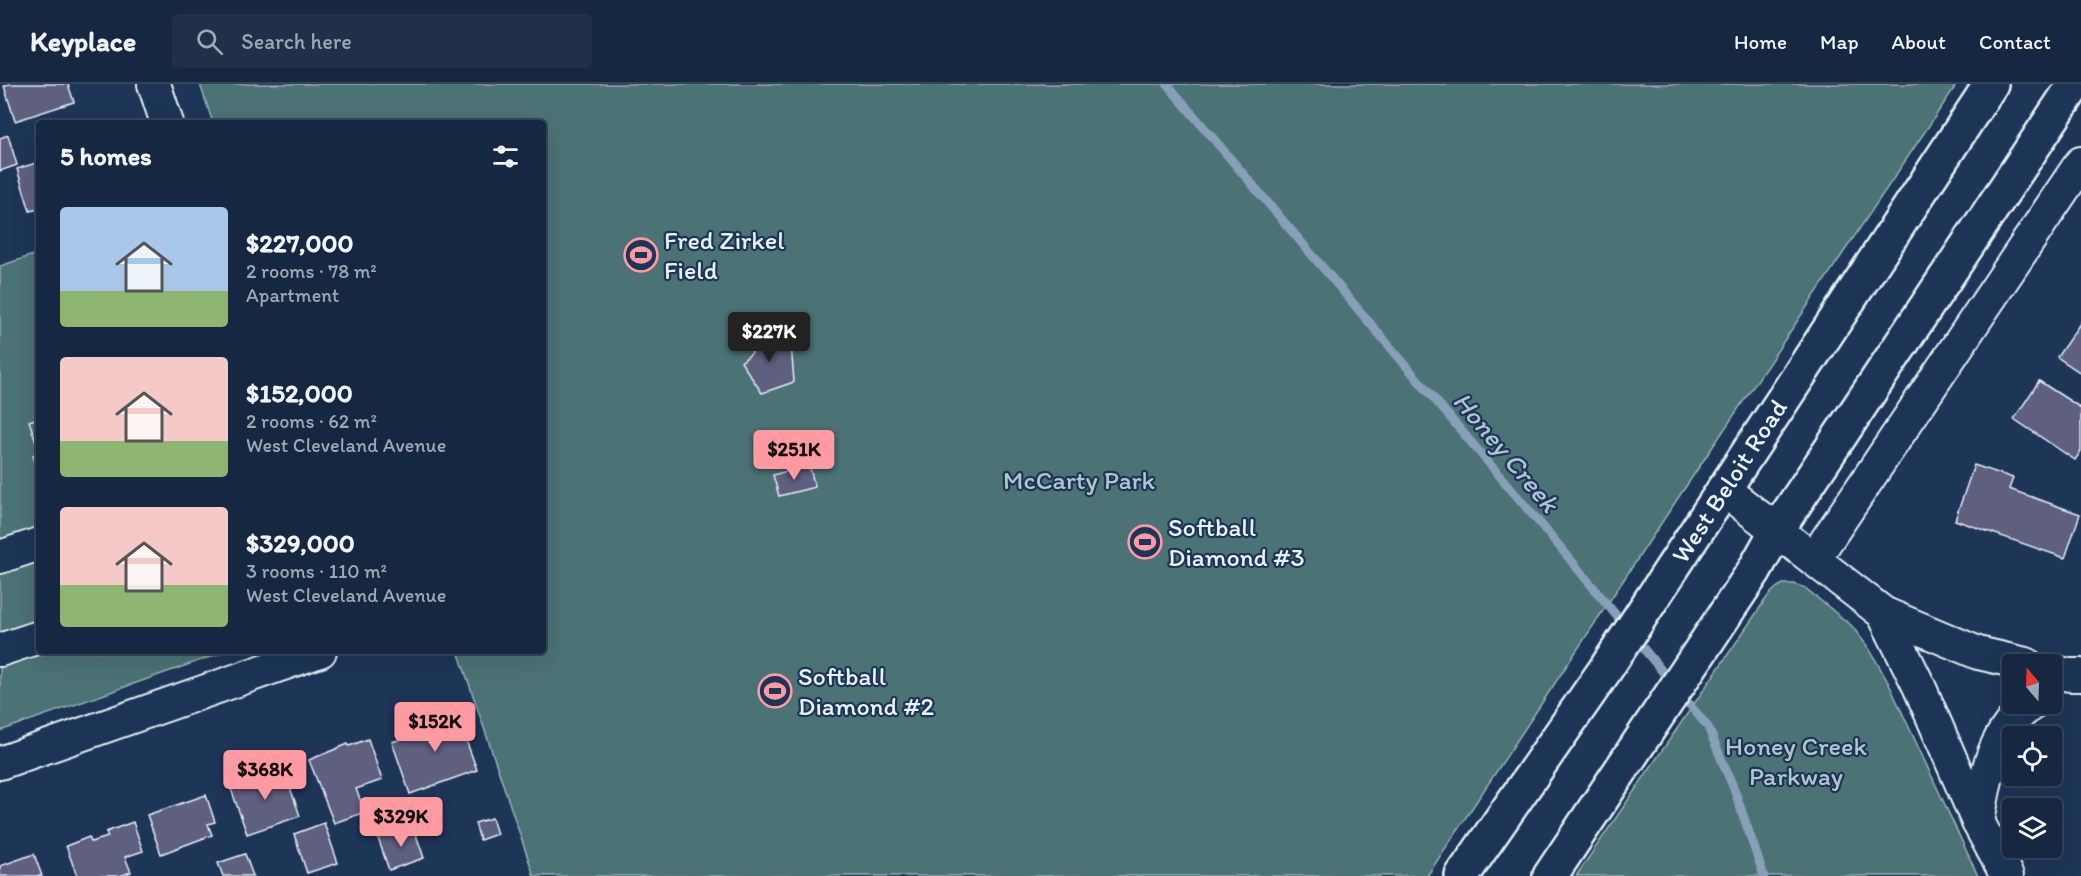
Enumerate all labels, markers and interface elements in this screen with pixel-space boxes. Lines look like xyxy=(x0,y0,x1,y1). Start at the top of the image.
search box xyxy=(172,14,592,68)
text: Keyplace xyxy=(30,24,136,58)
icon: search xyxy=(193,25,226,58)
text: Search here xyxy=(241,28,352,55)
text: Home xyxy=(1734,29,1787,54)
text: Map xyxy=(1820,29,1859,54)
text: About xyxy=(1892,29,1946,54)
text: Contact xyxy=(1979,29,2051,54)
text: 5 homes xyxy=(60,140,152,172)
icon: filters xyxy=(489,140,522,173)
place label: Fred Zirkel Field xyxy=(664,224,785,286)
text: $227,000 xyxy=(246,227,354,259)
icon: home xyxy=(108,231,180,303)
sports icon: Fred Zirkel Field xyxy=(623,237,659,273)
text: 2 rooms · 78 m² xyxy=(246,259,377,283)
text: Apartment xyxy=(246,283,339,307)
pin: $227K xyxy=(727,312,811,363)
text: $227K xyxy=(742,319,796,343)
text: $152,000 xyxy=(246,377,353,409)
icon: home xyxy=(108,381,180,453)
water label: Honey Creek xyxy=(1446,385,1568,520)
street label: West Beloit Road xyxy=(1664,393,1794,569)
text: 2 rooms · 62 m² xyxy=(246,409,377,433)
pin: $251K xyxy=(752,430,836,481)
text: West Cleveland Avenue xyxy=(246,433,446,457)
text: $251K xyxy=(767,437,821,461)
park label: McCarty Park xyxy=(1003,464,1155,496)
place label: Softball Diamond #3 xyxy=(1168,511,1305,573)
sports icon: Softball Diamond #3 xyxy=(1127,524,1163,560)
text: $329,000 xyxy=(246,527,355,559)
icon: home xyxy=(108,531,180,603)
text: 3 rooms · 110 m² xyxy=(246,559,387,583)
text: West Cleveland Avenue xyxy=(246,583,446,607)
north arrow xyxy=(2002,654,2062,714)
map controls xyxy=(2002,654,2062,858)
place label: Softball Diamond #2 xyxy=(798,660,935,722)
sports icon: Softball Diamond #2 xyxy=(757,673,793,709)
pin: $152K xyxy=(393,702,477,753)
text: $152K xyxy=(408,709,462,733)
button: locate xyxy=(2002,726,2062,786)
park label: Honey Creek Parkway xyxy=(1725,730,1867,792)
pin: $368K xyxy=(223,750,307,801)
text: $368K xyxy=(237,757,293,781)
pin: $329K xyxy=(359,797,443,848)
button: layers xyxy=(2002,798,2062,858)
text: $329K xyxy=(374,804,428,828)

